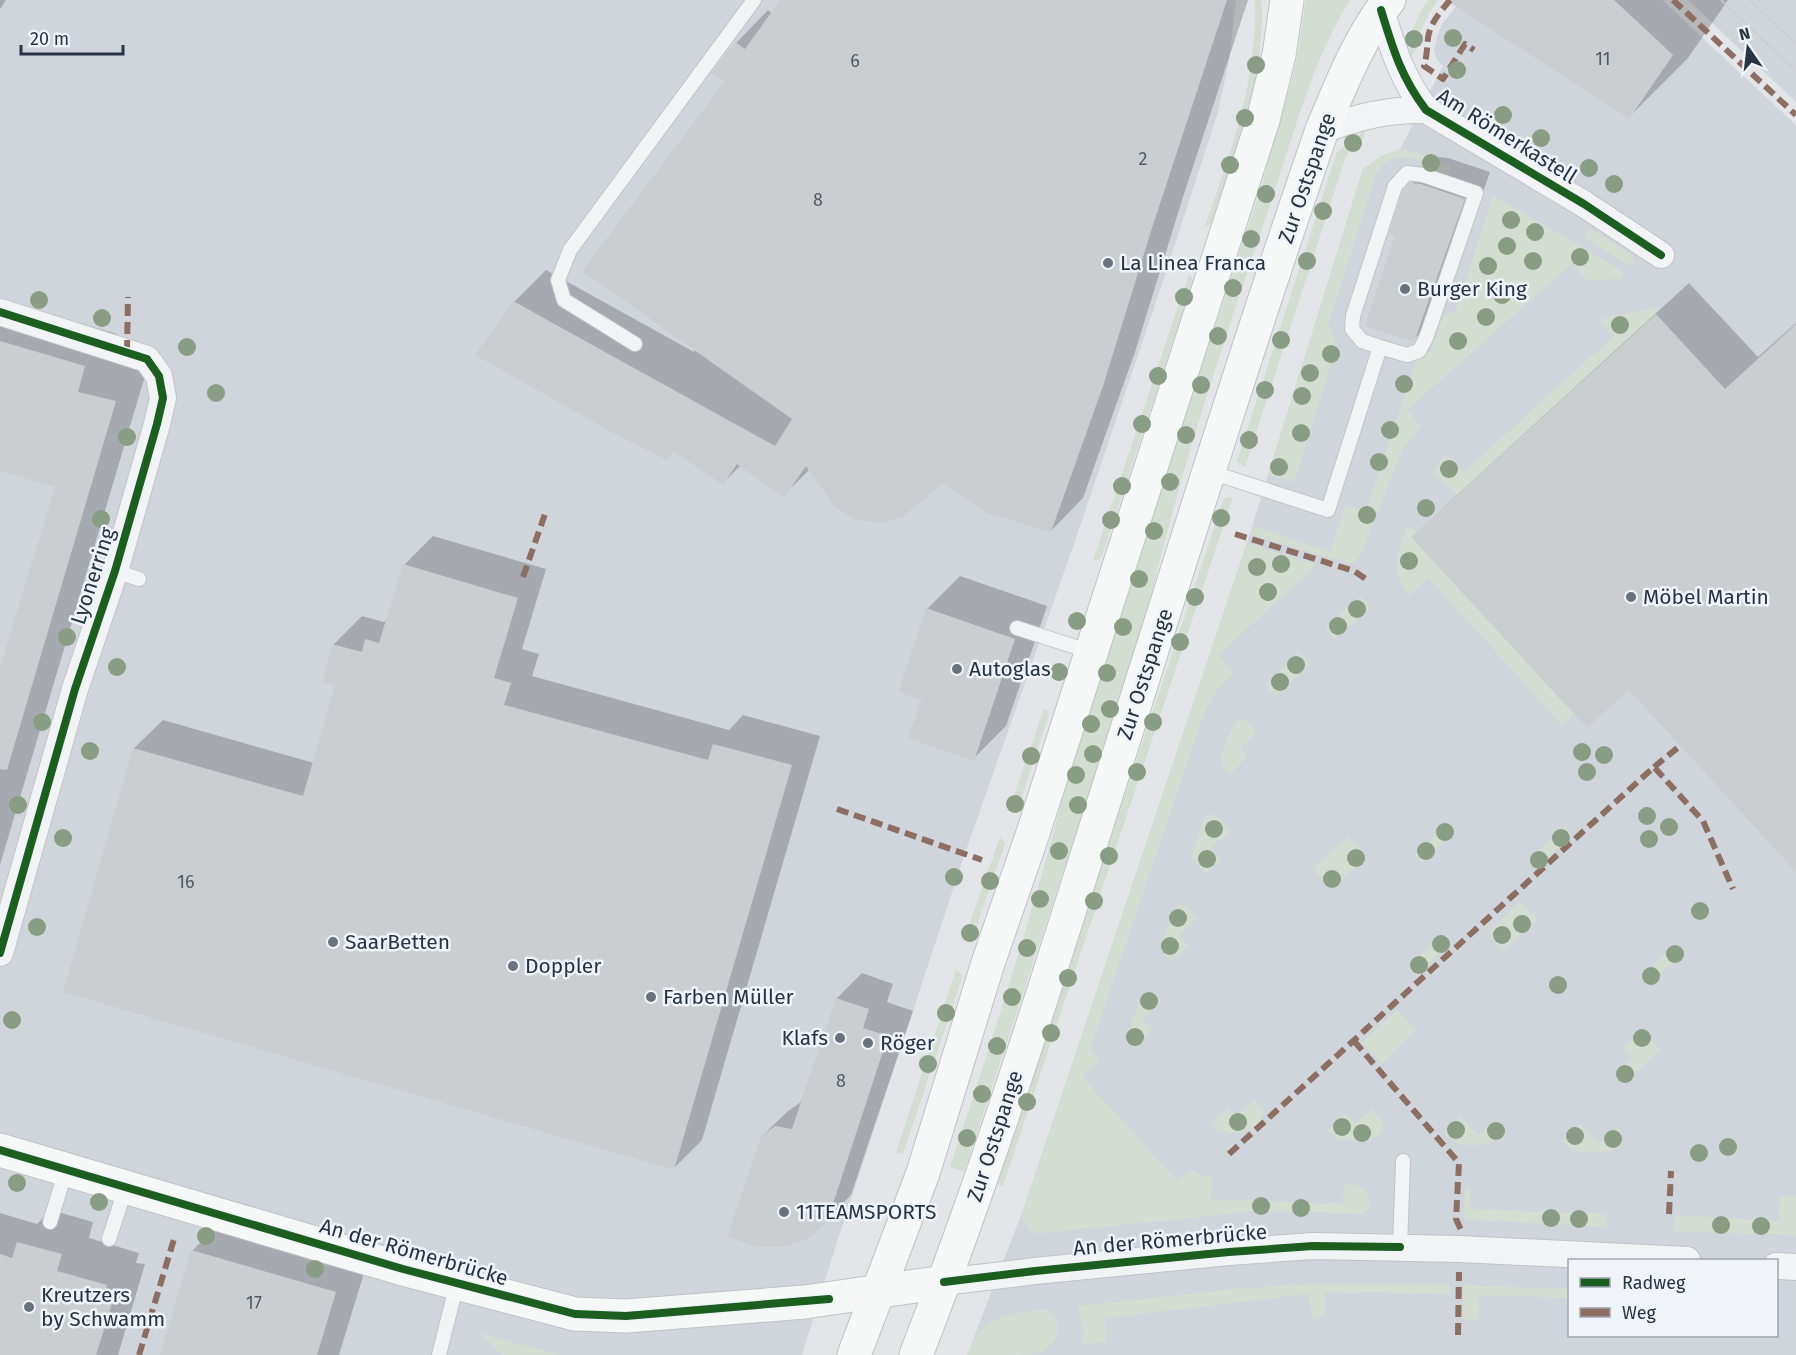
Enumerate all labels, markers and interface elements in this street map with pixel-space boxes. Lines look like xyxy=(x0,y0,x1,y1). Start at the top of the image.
scale bar xyxy=(21,18,123,56)
north arrow xyxy=(1718,18,1778,78)
text: N xyxy=(1737,23,1752,44)
text: 20 m xyxy=(30,28,69,50)
house number: 11 xyxy=(1595,48,1611,70)
house number: 6 xyxy=(850,50,860,72)
street label: Am Römerkastell xyxy=(1432,83,1582,189)
street label: Zur Ostspange xyxy=(1273,109,1341,247)
house number: 2 xyxy=(1139,148,1148,170)
house number: 8 xyxy=(813,189,823,211)
place label: La Linea Franca xyxy=(1120,250,1266,276)
marker: La Linea Franca xyxy=(1101,256,1115,270)
place label: Burger King xyxy=(1417,276,1527,302)
marker: Burger King xyxy=(1398,282,1412,296)
street label: Lyonerring xyxy=(65,524,121,628)
place label: Möbel Martin xyxy=(1643,584,1769,610)
marker: Möbel Martin xyxy=(1624,590,1638,604)
street label: Zur Ostspange xyxy=(1112,605,1178,743)
place label: Autoglas xyxy=(969,656,1051,682)
marker: Autoglas xyxy=(950,662,964,676)
house number: 16 xyxy=(177,871,195,893)
place label: SaarBetten xyxy=(345,929,450,955)
marker: SaarBetten xyxy=(326,935,340,949)
place label: Doppler xyxy=(525,953,601,979)
marker: Doppler xyxy=(506,959,520,973)
place label: Farben Müller xyxy=(663,984,794,1010)
marker: Farben Müller xyxy=(644,990,658,1004)
place label: Klafs xyxy=(781,1025,828,1051)
place label: Röger xyxy=(880,1030,935,1056)
marker: Klafs xyxy=(833,1031,847,1045)
marker: Röger xyxy=(861,1036,875,1050)
street label: Zur Ostspange xyxy=(962,1067,1028,1205)
house number: 8 xyxy=(836,1070,846,1092)
place label: 11TEAMSPORTS xyxy=(796,1199,936,1225)
marker: 11TEAMSPORTS xyxy=(777,1205,791,1219)
street label: An der Römerbrücke xyxy=(317,1213,511,1291)
street label: An der Römerbrücke xyxy=(1072,1219,1268,1261)
legend xyxy=(1568,1259,1778,1337)
text: Radweg xyxy=(1622,1272,1686,1294)
place label: Kreutzers by Schwamm xyxy=(41,1282,165,1332)
house number: 17 xyxy=(246,1292,262,1314)
marker: Kreutzers by Schwamm xyxy=(22,1300,36,1314)
text: Weg xyxy=(1622,1302,1656,1324)

